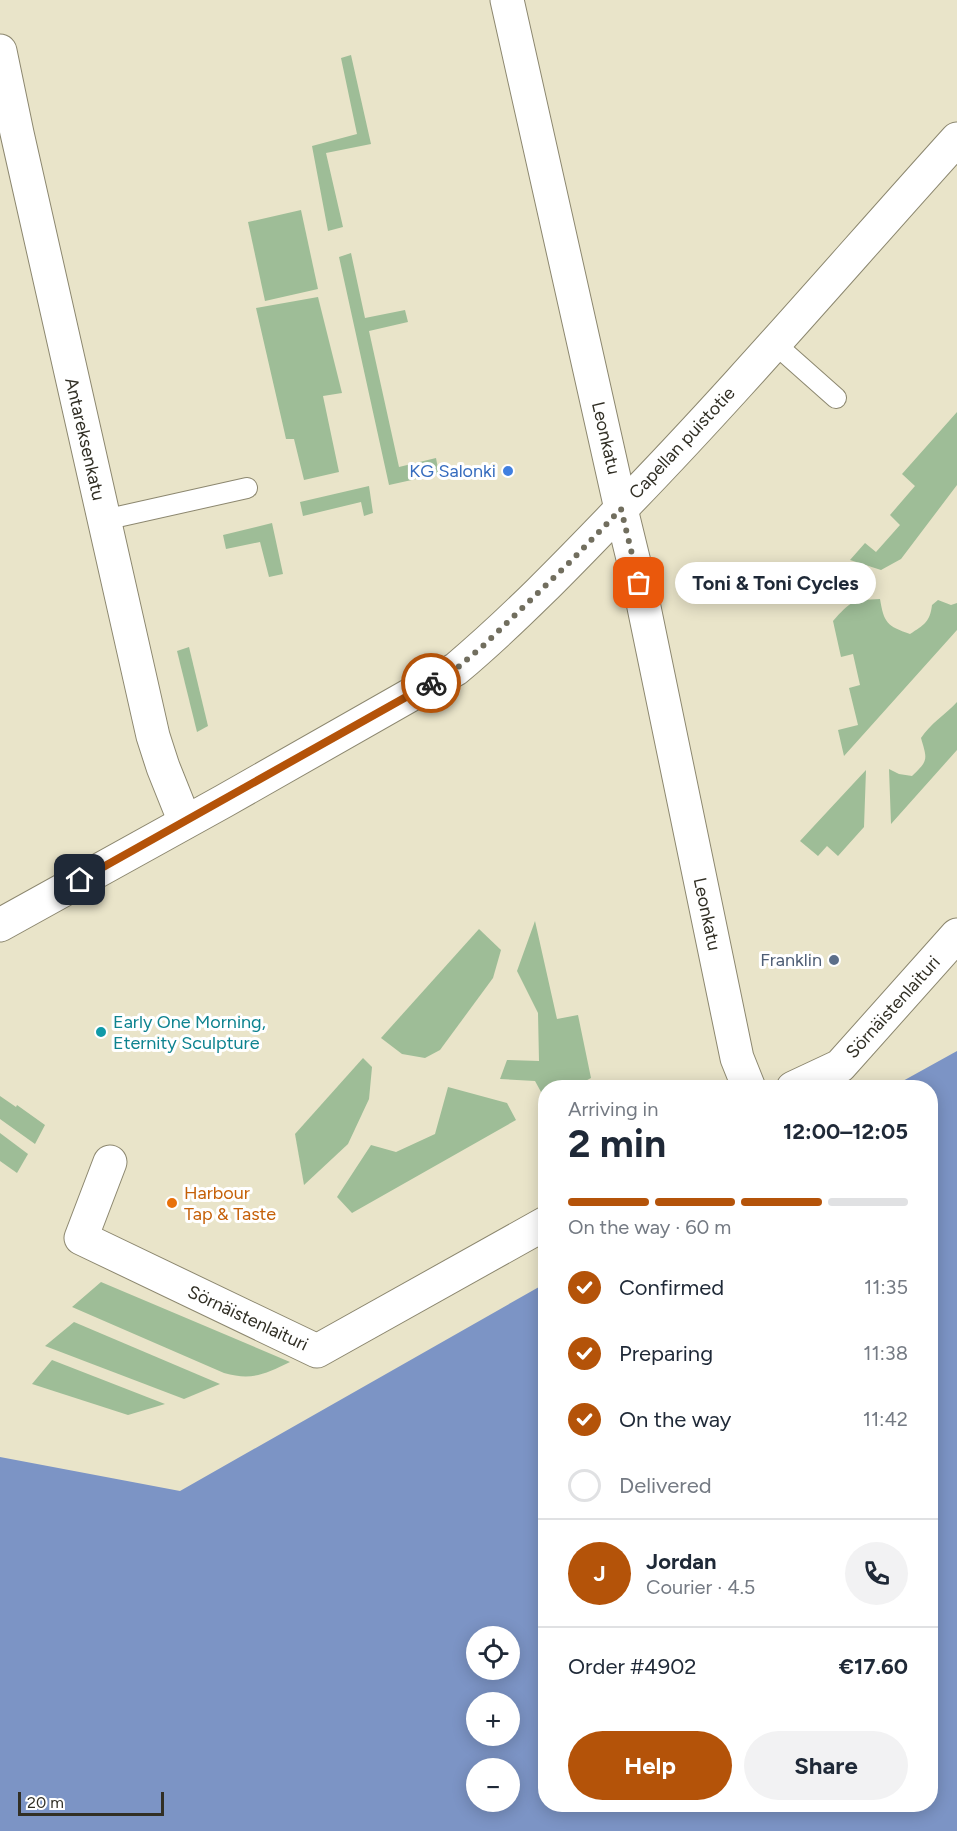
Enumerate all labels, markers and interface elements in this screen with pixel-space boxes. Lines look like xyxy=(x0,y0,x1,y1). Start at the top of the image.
street label: Antareksenkatu xyxy=(60,375,110,503)
street label: Capellan puistotie xyxy=(624,382,740,504)
street label: Leonkatu xyxy=(587,399,625,477)
place label: KG Salonki xyxy=(409,460,496,482)
marker: KG Salonki xyxy=(501,464,515,478)
pin xyxy=(613,557,664,608)
callout: Toni & Toni Cycles xyxy=(675,562,876,604)
icon: bag xyxy=(622,566,655,599)
text: Toni & Toni Cycles xyxy=(692,571,859,595)
courier xyxy=(401,653,461,713)
icon: bike xyxy=(415,667,448,700)
pin xyxy=(54,854,105,905)
icon: home xyxy=(63,863,96,896)
street label: Leonkatu xyxy=(689,875,725,953)
place label: Franklin xyxy=(760,949,822,971)
street label: Sörnäistenlaituri xyxy=(841,951,945,1063)
marker: Franklin xyxy=(827,953,841,967)
place label: Early One Morning, Eternity Sculpture xyxy=(113,1011,266,1054)
marker: Early One Morning, Eternity Sculpture xyxy=(94,1025,108,1039)
text: Arriving in xyxy=(568,1097,658,1121)
text: 12:00–12:05 xyxy=(783,1118,908,1145)
text: 2 min xyxy=(568,1120,666,1167)
place label: Harbour Tap & Taste xyxy=(184,1182,276,1225)
marker: Harbour Tap & Taste xyxy=(165,1196,179,1210)
text: On the way · 60 m xyxy=(568,1215,731,1239)
icon: check xyxy=(568,1271,601,1304)
text: Confirmed xyxy=(619,1274,724,1301)
text: 11:35 xyxy=(864,1275,908,1299)
street label: Sörnäistenlaituri xyxy=(184,1280,312,1356)
icon: check xyxy=(568,1337,601,1370)
text: Preparing xyxy=(619,1340,713,1367)
text: 11:38 xyxy=(863,1341,908,1365)
icon: check xyxy=(568,1403,601,1436)
text: On the way xyxy=(619,1406,731,1433)
text: 11:42 xyxy=(863,1407,908,1431)
text: Delivered xyxy=(619,1472,712,1499)
button: phone xyxy=(845,1542,908,1605)
text: Jordan xyxy=(646,1548,717,1575)
text: J xyxy=(593,1560,606,1587)
text: Courier · 4.5 xyxy=(646,1575,755,1599)
map controls xyxy=(466,1626,520,1812)
button: locate xyxy=(466,1626,520,1680)
text: Order #4902 xyxy=(568,1653,697,1680)
text: €17.60 xyxy=(839,1653,908,1680)
button: + xyxy=(466,1692,520,1746)
button: Help xyxy=(568,1731,732,1800)
button: Share xyxy=(744,1731,908,1800)
button: − xyxy=(466,1758,520,1812)
scale bar xyxy=(18,1789,164,1816)
text: 20 m xyxy=(27,1793,64,1812)

